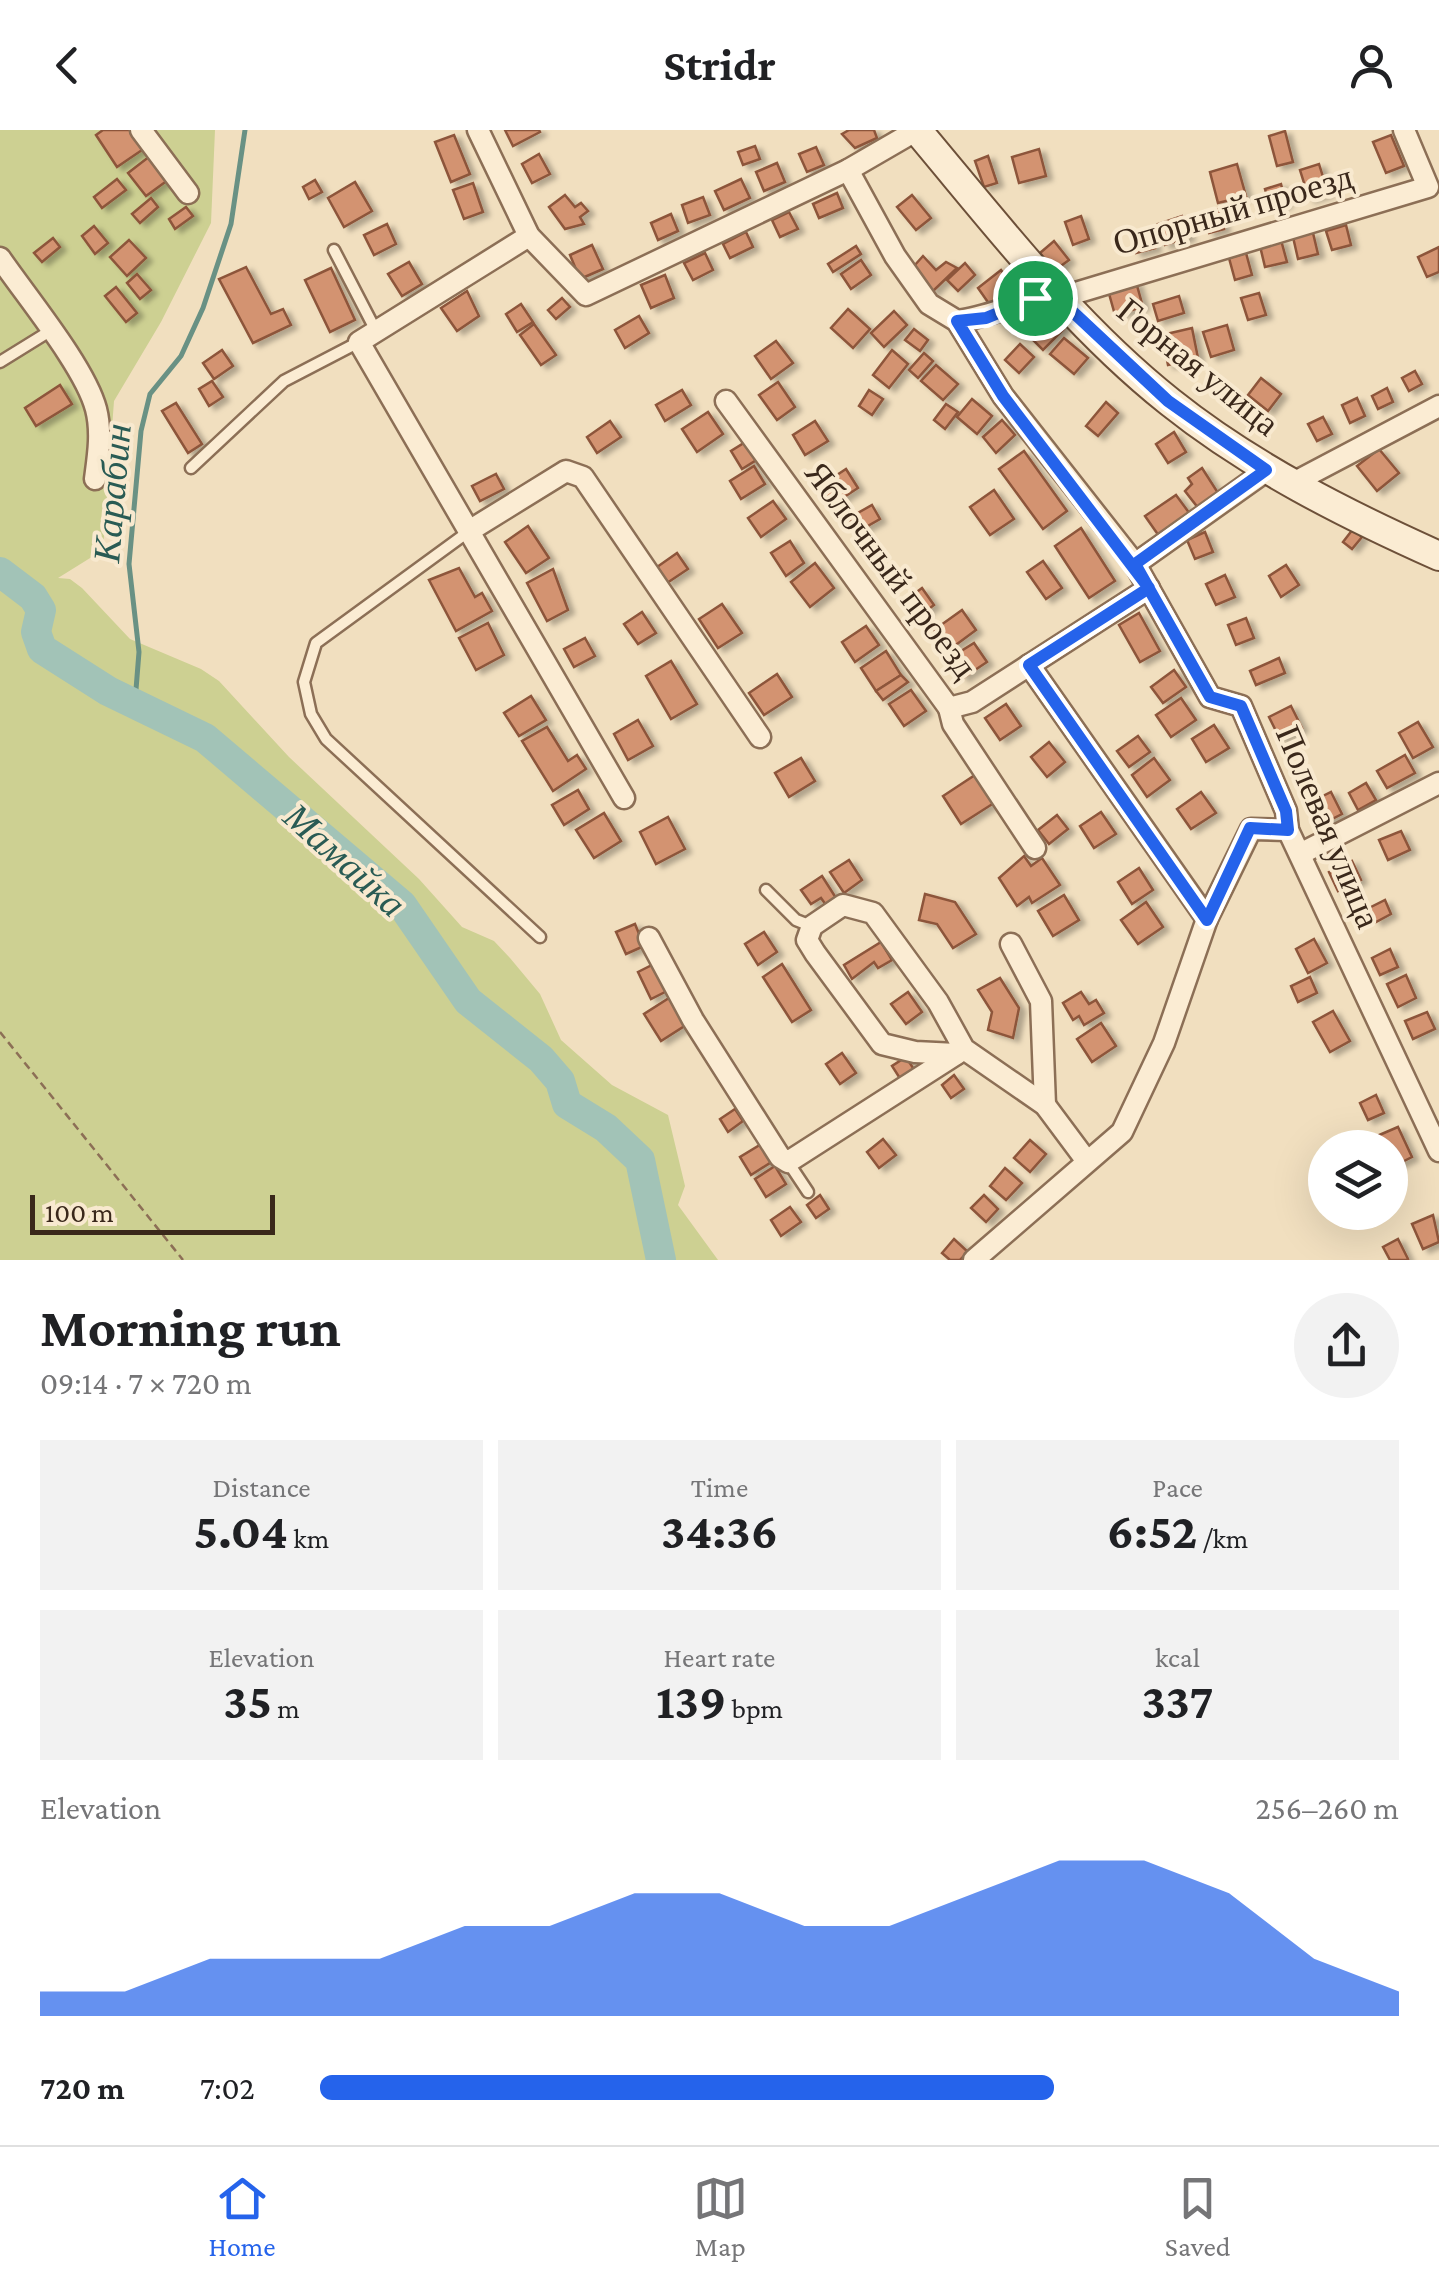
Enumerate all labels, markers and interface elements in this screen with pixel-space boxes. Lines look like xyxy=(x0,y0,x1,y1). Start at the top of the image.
icon: back xyxy=(40,38,95,93)
icon: person xyxy=(1344,38,1399,93)
text: Stridr xyxy=(663,40,776,90)
street label: Опорный проезд xyxy=(1109,157,1358,263)
pin xyxy=(993,256,1078,341)
icon: arrive xyxy=(1008,271,1063,326)
street label: Горная улица xyxy=(1110,290,1287,444)
water label: Карабин xyxy=(85,422,139,565)
street label: Яблочный проезд xyxy=(797,454,985,686)
street label: Полевая улица xyxy=(1268,720,1388,934)
water label: Мамайка xyxy=(275,794,414,925)
map controls xyxy=(1308,1130,1408,1230)
button: layers xyxy=(1308,1130,1408,1230)
scale bar xyxy=(30,1190,275,1234)
text: 100 m xyxy=(45,1197,114,1228)
button: share xyxy=(1294,1293,1399,1398)
text: Morning run xyxy=(40,1297,341,1358)
text: 09:14 · 7 × 720 m xyxy=(40,1365,252,1401)
text: Distance xyxy=(213,1472,310,1503)
text: Time xyxy=(691,1472,748,1503)
text: Pace xyxy=(1152,1472,1203,1503)
text: 5.04 xyxy=(194,1503,288,1559)
text: 34:36 xyxy=(661,1503,778,1559)
text: 6:52 xyxy=(1107,1503,1197,1559)
text: km xyxy=(288,1523,329,1554)
text: /km xyxy=(1197,1523,1248,1554)
text: Elevation xyxy=(208,1642,315,1673)
text: Heart rate xyxy=(664,1642,775,1673)
text: kcal xyxy=(1155,1642,1200,1673)
text: 35 xyxy=(223,1673,272,1729)
text: 139 xyxy=(656,1673,726,1729)
text: 337 xyxy=(1141,1673,1214,1729)
text: m xyxy=(272,1693,300,1724)
text: bpm xyxy=(726,1693,783,1724)
text: Elevation xyxy=(40,1790,161,1826)
text: 256–260 m xyxy=(1255,1790,1399,1826)
text: 720 m xyxy=(40,2070,125,2106)
text: 7:02 xyxy=(200,2070,255,2106)
tab: Home xyxy=(209,2171,276,2262)
tab: Map xyxy=(693,2171,748,2262)
tab: Saved xyxy=(1165,2171,1230,2262)

